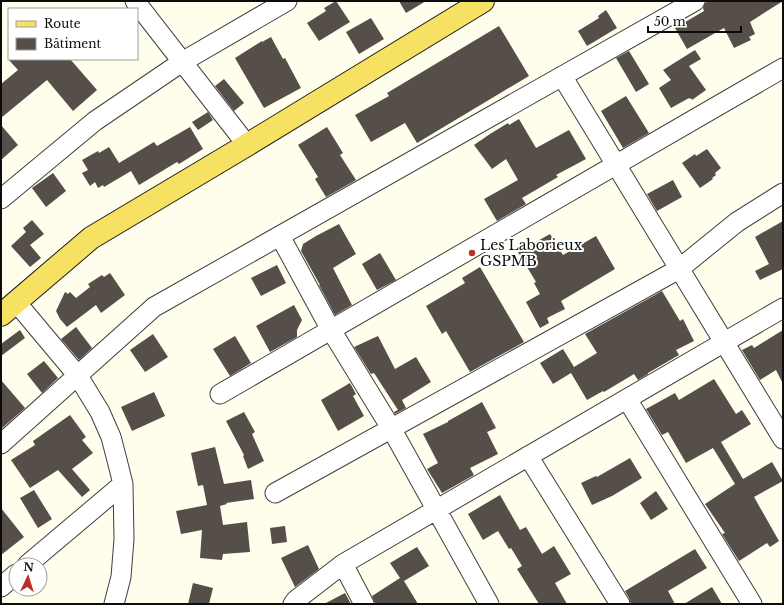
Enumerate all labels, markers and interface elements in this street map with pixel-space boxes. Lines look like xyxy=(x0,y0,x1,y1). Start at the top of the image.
legend xyxy=(8,8,138,60)
scale bar xyxy=(648,8,741,34)
text: 50 m xyxy=(654,14,686,29)
text: Route xyxy=(44,16,81,31)
text: Bâtiment xyxy=(44,36,102,51)
place label: Les Laborieux GSPMB xyxy=(480,236,583,270)
marker: Les Laborieux GSPMB xyxy=(467,248,477,258)
north arrow xyxy=(8,557,48,597)
text: N xyxy=(23,560,35,574)

